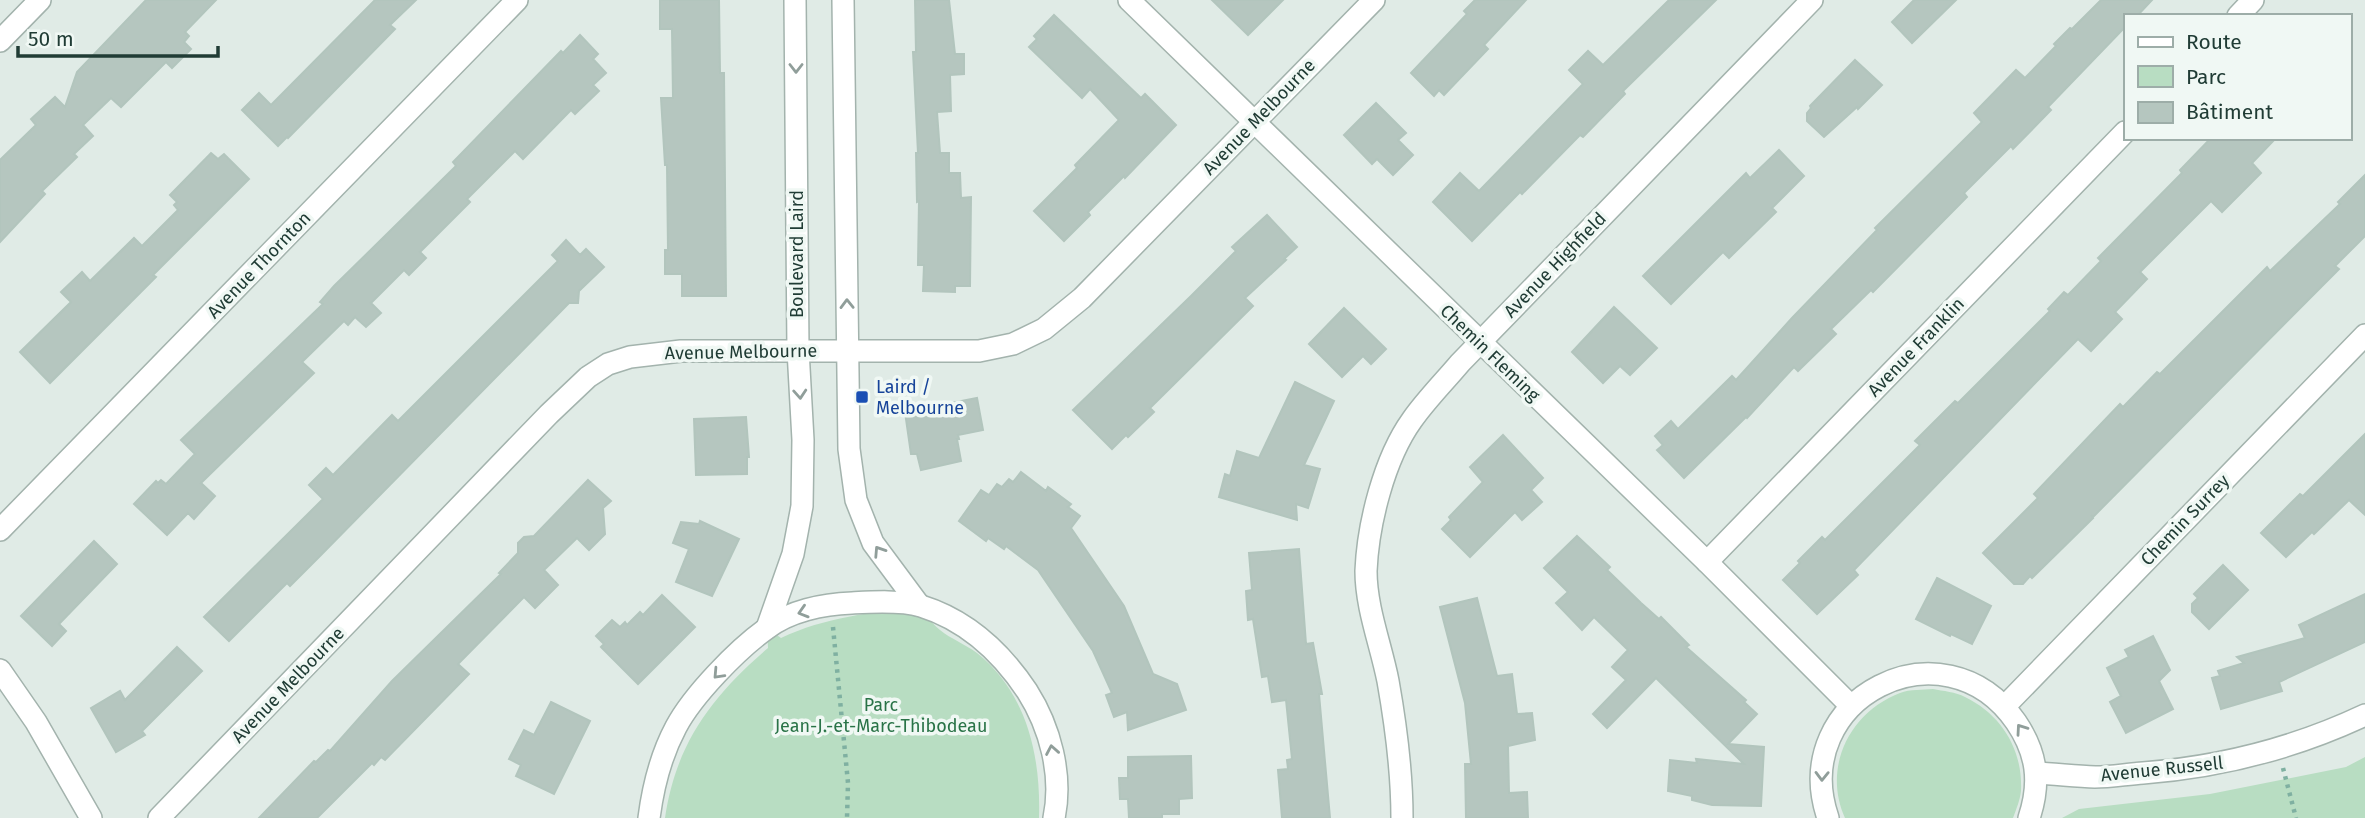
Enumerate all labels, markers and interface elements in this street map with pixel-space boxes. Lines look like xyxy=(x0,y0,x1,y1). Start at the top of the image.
scale bar xyxy=(18,14,217,58)
legend xyxy=(2124,14,2351,140)
text: 50 m xyxy=(28,26,74,52)
text: Route xyxy=(2186,29,2242,55)
street label: Avenue Melbourne xyxy=(1198,54,1320,180)
one-way arrow xyxy=(788,63,803,74)
text: Parc xyxy=(2186,64,2226,90)
text: Bâtiment xyxy=(2186,99,2273,125)
street label: Boulevard Laird xyxy=(786,190,808,318)
street label: Avenue Thornton xyxy=(203,207,315,323)
street label: Avenue Highfield xyxy=(1499,208,1611,322)
street label: Avenue Franklin xyxy=(1863,293,1969,401)
one-way arrow xyxy=(839,298,854,309)
street label: Chemin Fleming xyxy=(1436,300,1545,407)
street label: Avenue Melbourne xyxy=(665,340,817,364)
place label: Laird / Melbourne xyxy=(876,376,964,419)
one-way arrow xyxy=(793,388,808,399)
marker: Laird / Melbourne xyxy=(854,389,870,405)
street label: Chemin Surrey xyxy=(2136,470,2234,570)
one-way arrow xyxy=(874,545,887,558)
one-way arrow xyxy=(798,604,810,618)
street label: Avenue Melbourne xyxy=(227,622,349,748)
one-way arrow xyxy=(713,666,726,679)
park label: Parc Jean-J.-et-Marc-Thibodeau xyxy=(775,694,987,737)
one-way arrow xyxy=(2017,724,2029,737)
one-way arrow xyxy=(1045,744,1060,756)
street label: Avenue Russell xyxy=(2100,752,2224,786)
one-way arrow xyxy=(1814,771,1830,781)

